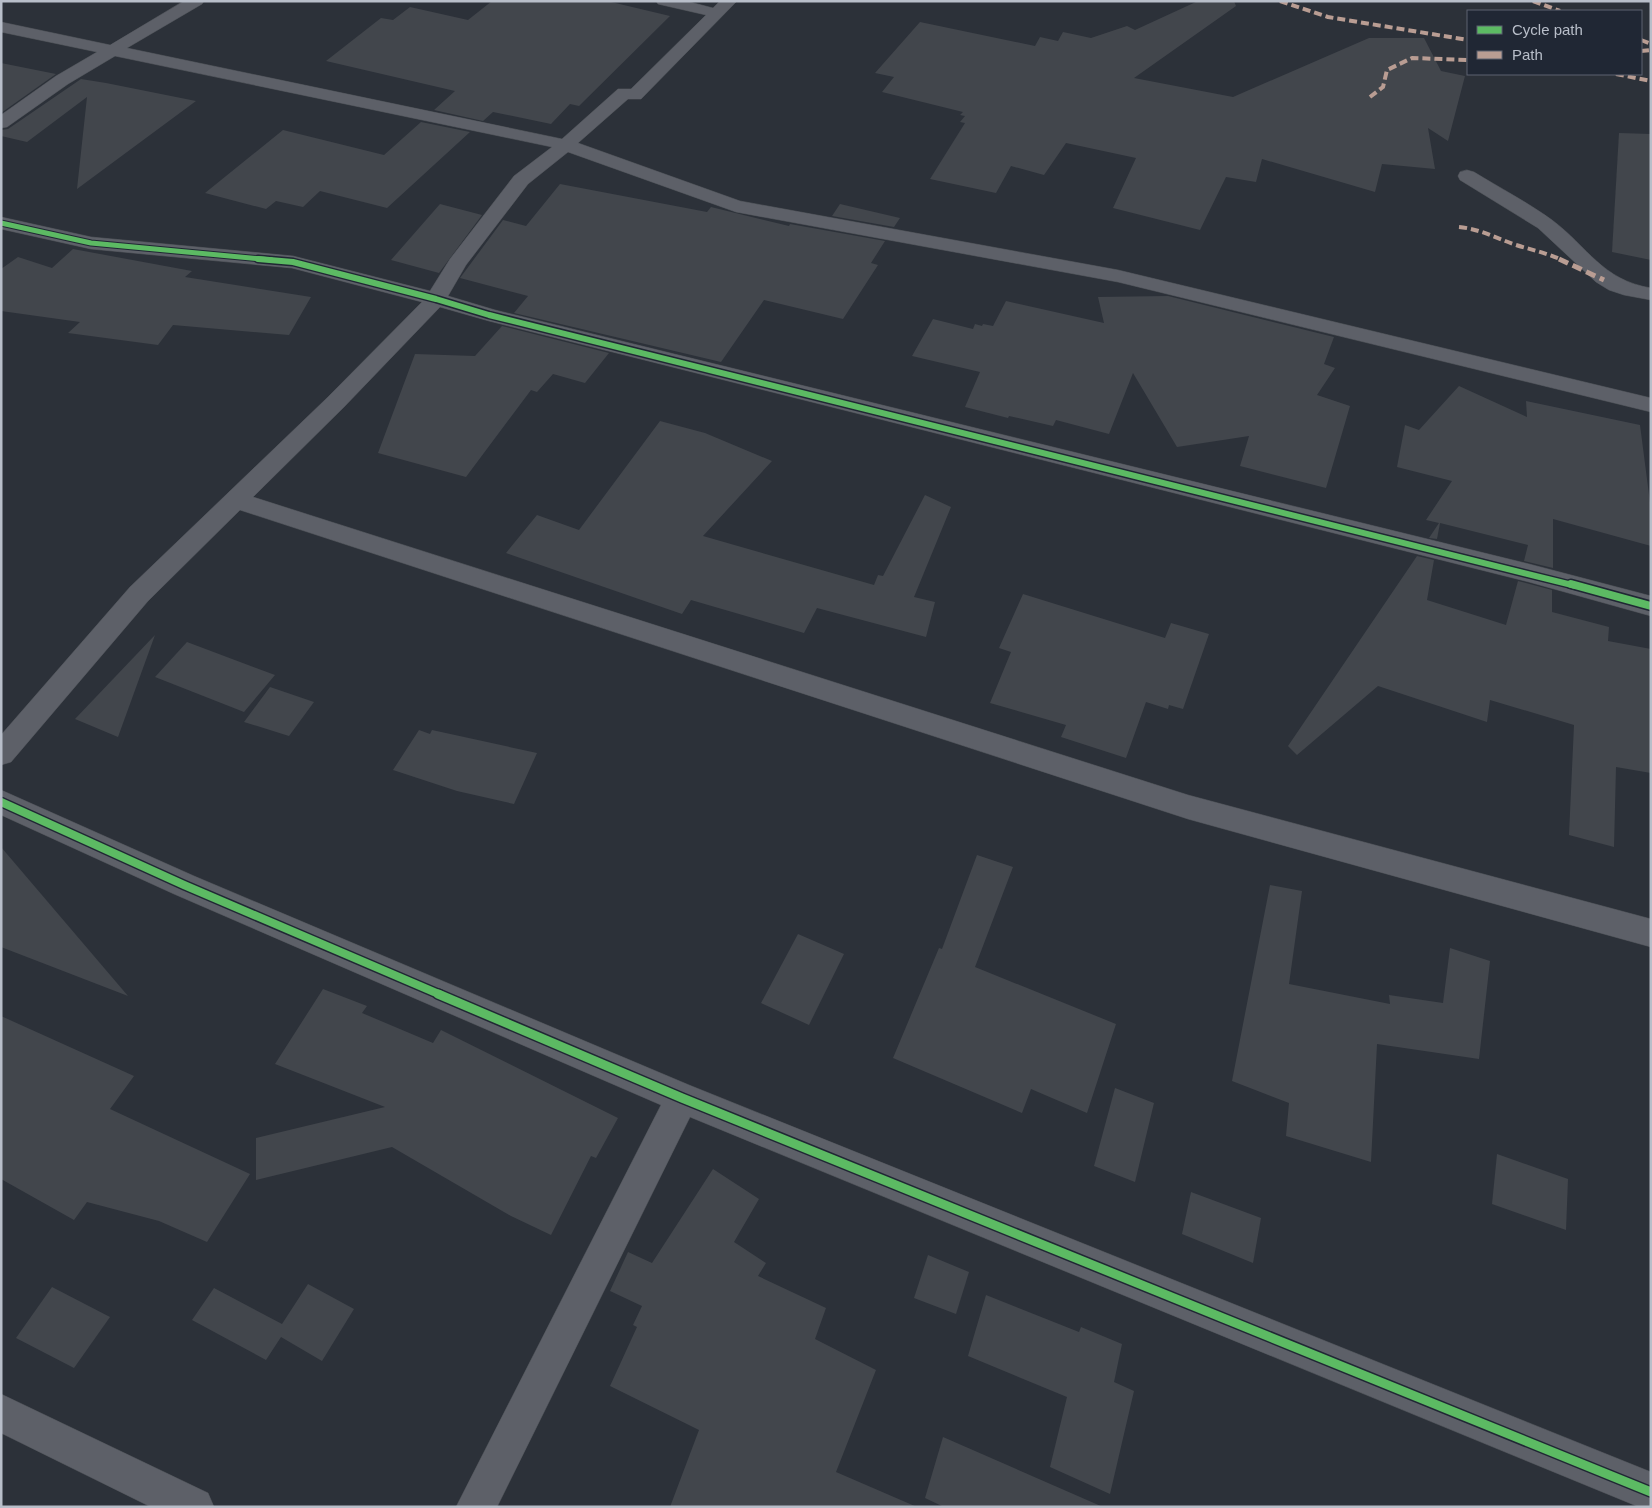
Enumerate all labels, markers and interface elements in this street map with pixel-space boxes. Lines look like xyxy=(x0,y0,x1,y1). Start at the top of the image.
legend xyxy=(1467,10,1642,75)
text: Cycle path xyxy=(1512,21,1583,38)
text: Path xyxy=(1512,46,1543,63)

